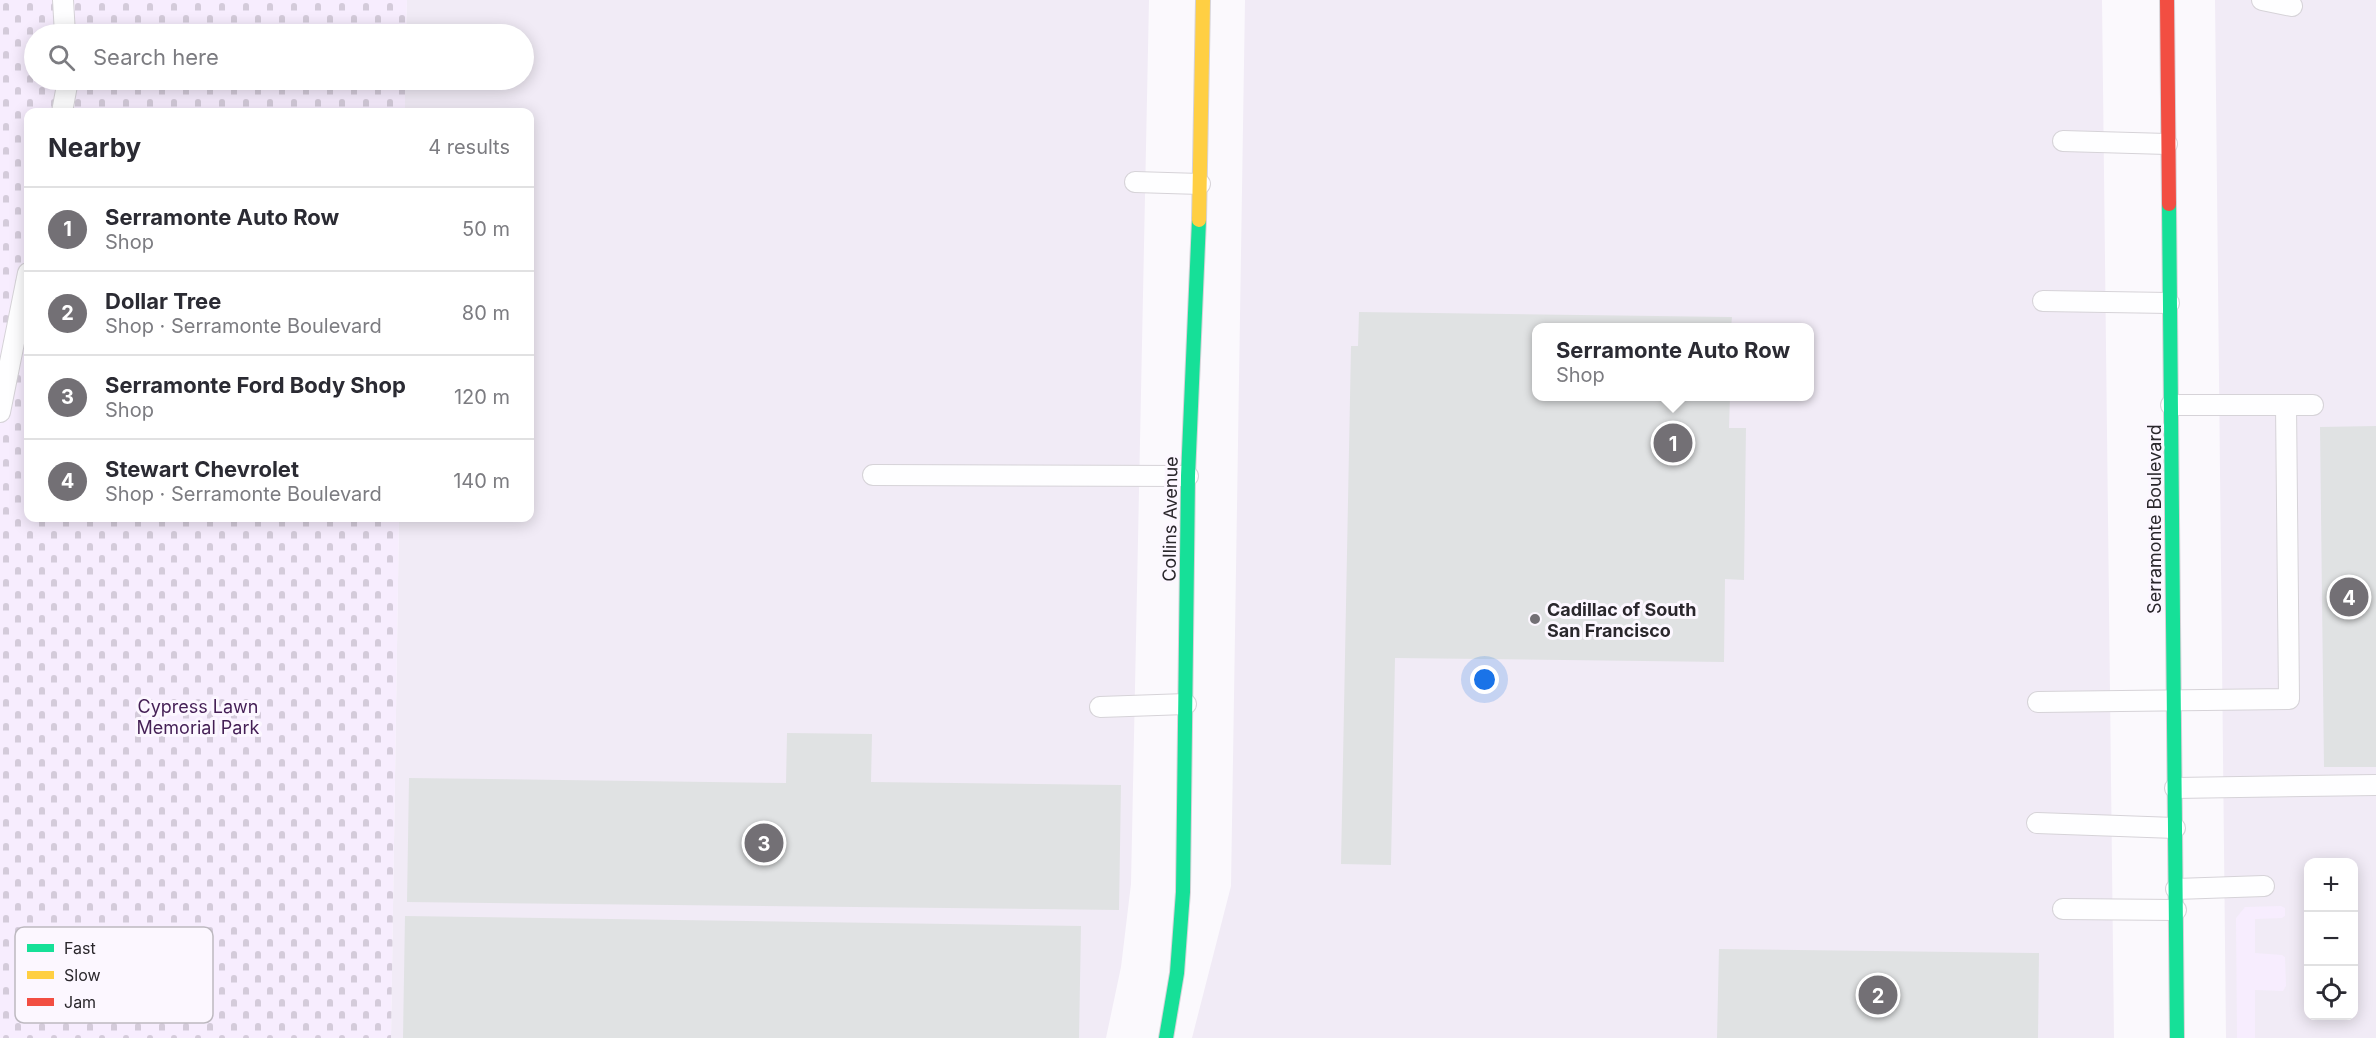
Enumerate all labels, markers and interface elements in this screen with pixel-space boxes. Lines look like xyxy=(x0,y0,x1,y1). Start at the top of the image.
search box xyxy=(24,24,534,90)
icon: search xyxy=(45,41,78,74)
text: Search here xyxy=(93,44,219,70)
text: Nearby xyxy=(48,132,141,163)
text: 4 results xyxy=(428,135,510,159)
text: Serramonte Auto Row xyxy=(105,204,339,230)
text: 1 xyxy=(63,217,72,241)
text: 50 m xyxy=(462,217,510,241)
text: Shop xyxy=(105,230,154,254)
text: Dollar Tree xyxy=(105,288,221,314)
text: 2 xyxy=(61,301,74,325)
text: 80 m xyxy=(462,301,510,325)
text: Shop · Serramonte Boulevard xyxy=(105,314,382,338)
popup xyxy=(1532,323,1814,401)
text: Serramonte Auto Row xyxy=(1556,337,1790,363)
text: Shop xyxy=(1556,363,1605,387)
text: Serramonte Ford Body Shop xyxy=(105,372,406,398)
text: 3 xyxy=(61,385,74,409)
text: 120 m xyxy=(454,385,510,409)
text: Shop xyxy=(105,398,154,422)
pin: 1 xyxy=(1654,420,1692,466)
street label: Serramonte Boulevard xyxy=(2144,424,2165,614)
text: Stewart Chevrolet xyxy=(105,456,299,482)
street label: Collins Avenue xyxy=(1158,456,1182,582)
text: 4 xyxy=(61,469,74,493)
text: 140 m xyxy=(453,469,510,493)
text: Shop · Serramonte Boulevard xyxy=(105,482,382,506)
pin: 4 xyxy=(2330,574,2368,620)
place label: Cadillac of South San Francisco xyxy=(1547,599,1696,641)
marker: Cadillac of South San Francisco xyxy=(1528,612,1542,626)
your location xyxy=(1470,665,1499,694)
park label: Cypress Lawn Memorial Park xyxy=(137,696,260,738)
pin: 3 xyxy=(744,820,783,866)
map controls xyxy=(2304,858,2358,1020)
button: + xyxy=(2304,858,2358,912)
button: − xyxy=(2304,912,2358,966)
legend xyxy=(15,927,213,1023)
text: Fast xyxy=(64,938,96,958)
text: Slow xyxy=(64,965,101,985)
button: locate xyxy=(2304,966,2358,1020)
pin: 2 xyxy=(1858,972,1898,1018)
text: Jam xyxy=(64,992,96,1012)

